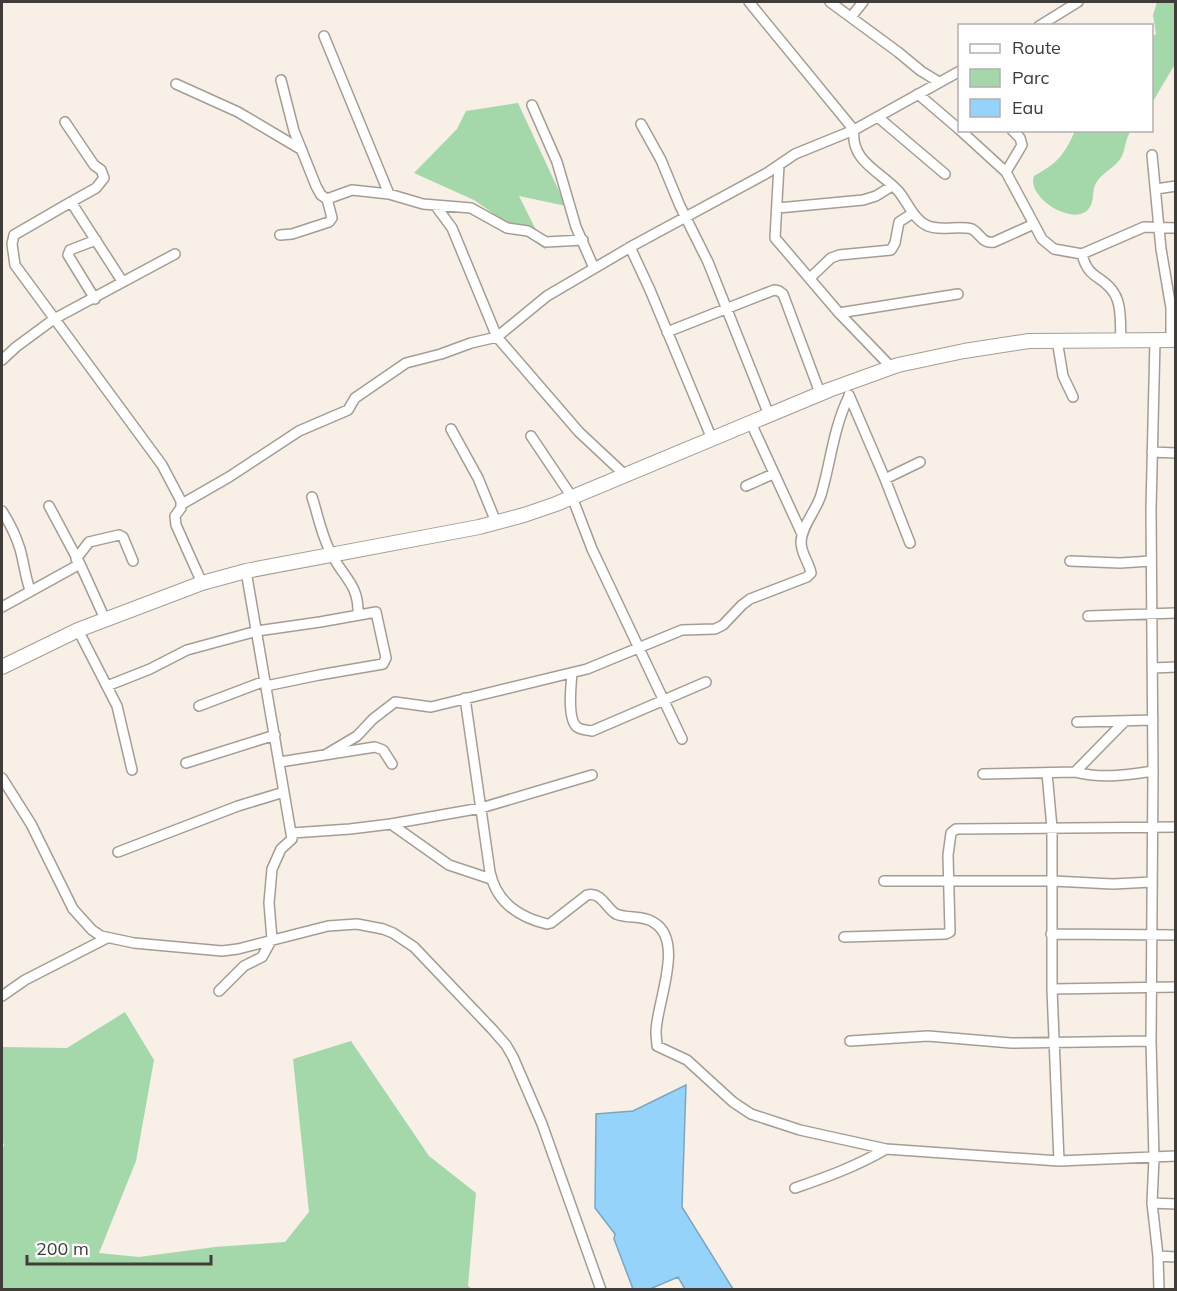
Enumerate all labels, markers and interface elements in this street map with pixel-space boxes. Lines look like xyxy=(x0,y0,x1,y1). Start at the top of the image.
legend xyxy=(958,24,1153,132)
text: Route xyxy=(1012,36,1061,59)
text: Parc xyxy=(1012,66,1050,89)
text: Eau xyxy=(1012,96,1044,119)
scale bar xyxy=(27,1228,212,1266)
text: 200 m xyxy=(36,1237,89,1260)

